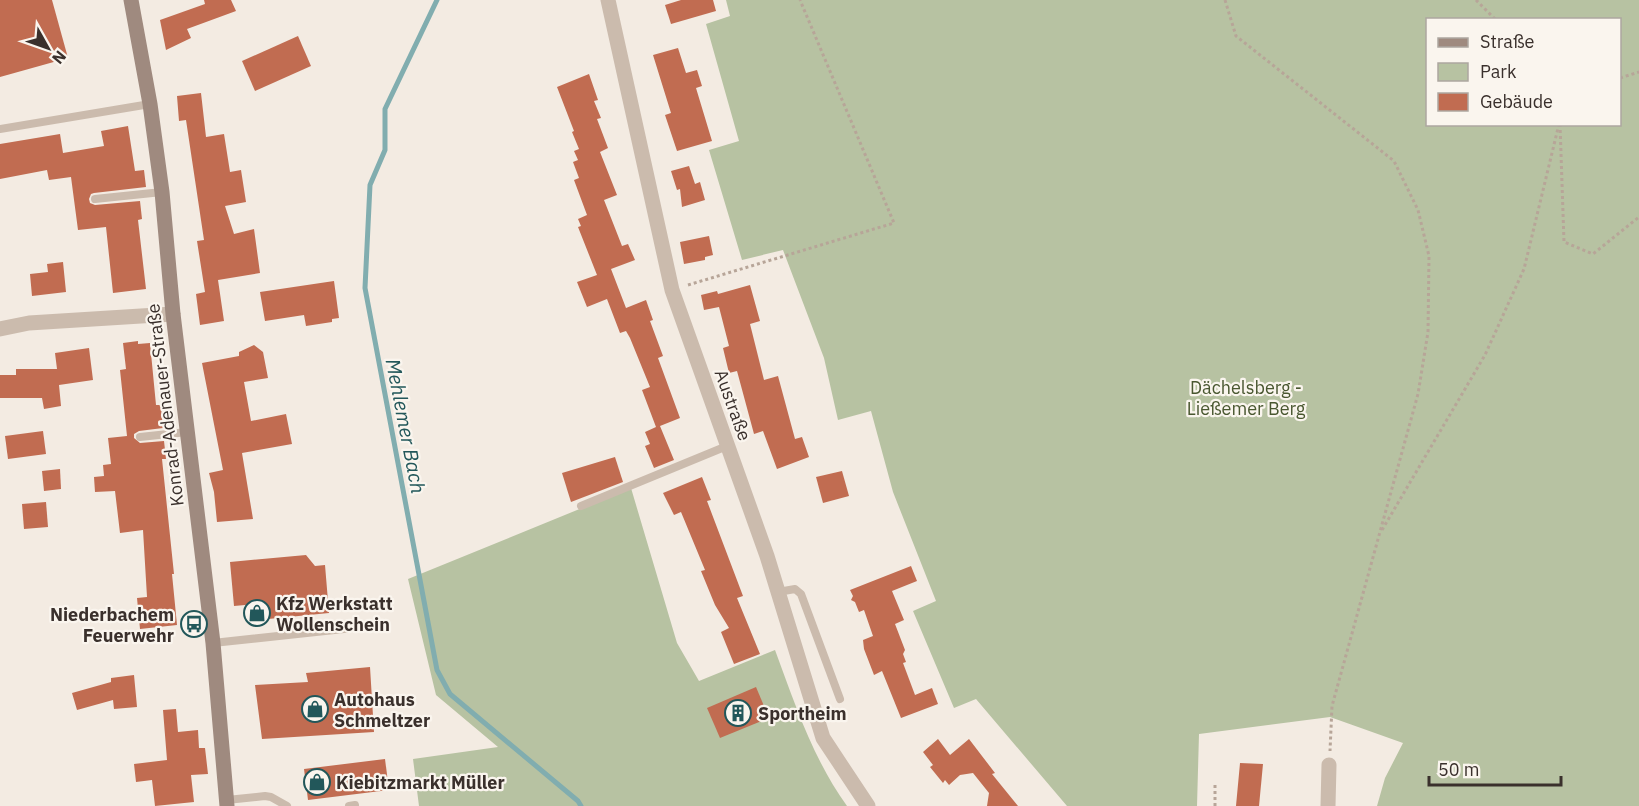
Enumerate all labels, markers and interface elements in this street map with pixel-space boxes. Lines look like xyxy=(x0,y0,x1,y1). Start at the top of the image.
north arrow xyxy=(18,18,78,78)
legend xyxy=(1426,18,1621,126)
text: Straße xyxy=(1480,30,1534,53)
text: N xyxy=(48,47,71,69)
text: Park xyxy=(1480,60,1517,83)
text: Gebäude xyxy=(1480,90,1553,113)
street label: Konrad-Adenauer-Straße xyxy=(141,302,189,508)
water label: Mehlemer Bach xyxy=(380,356,432,496)
street label: Austraße xyxy=(709,366,757,444)
park label: Dächelsberg - Ließemer Berg xyxy=(1187,376,1306,420)
place label: Kfz Werkstatt Wollenschein xyxy=(276,592,393,636)
shop icon: Kfz Werkstatt Wollenschein xyxy=(242,598,272,628)
place label: Niederbachem Feuerwehr xyxy=(50,603,174,647)
bus stop icon: Niederbachem Feuerwehr xyxy=(179,609,209,639)
place label: Autohaus Schmeltzer xyxy=(334,688,430,732)
shop icon: Autohaus Schmeltzer xyxy=(300,694,330,724)
building icon: Sportheim xyxy=(723,698,753,728)
place label: Sportheim xyxy=(758,702,847,725)
scale bar xyxy=(1429,749,1561,787)
text: 50 m xyxy=(1438,758,1480,781)
shop icon: Kiebitzmarkt Müller xyxy=(302,767,332,797)
place label: Kiebitzmarkt Müller xyxy=(336,771,505,794)

